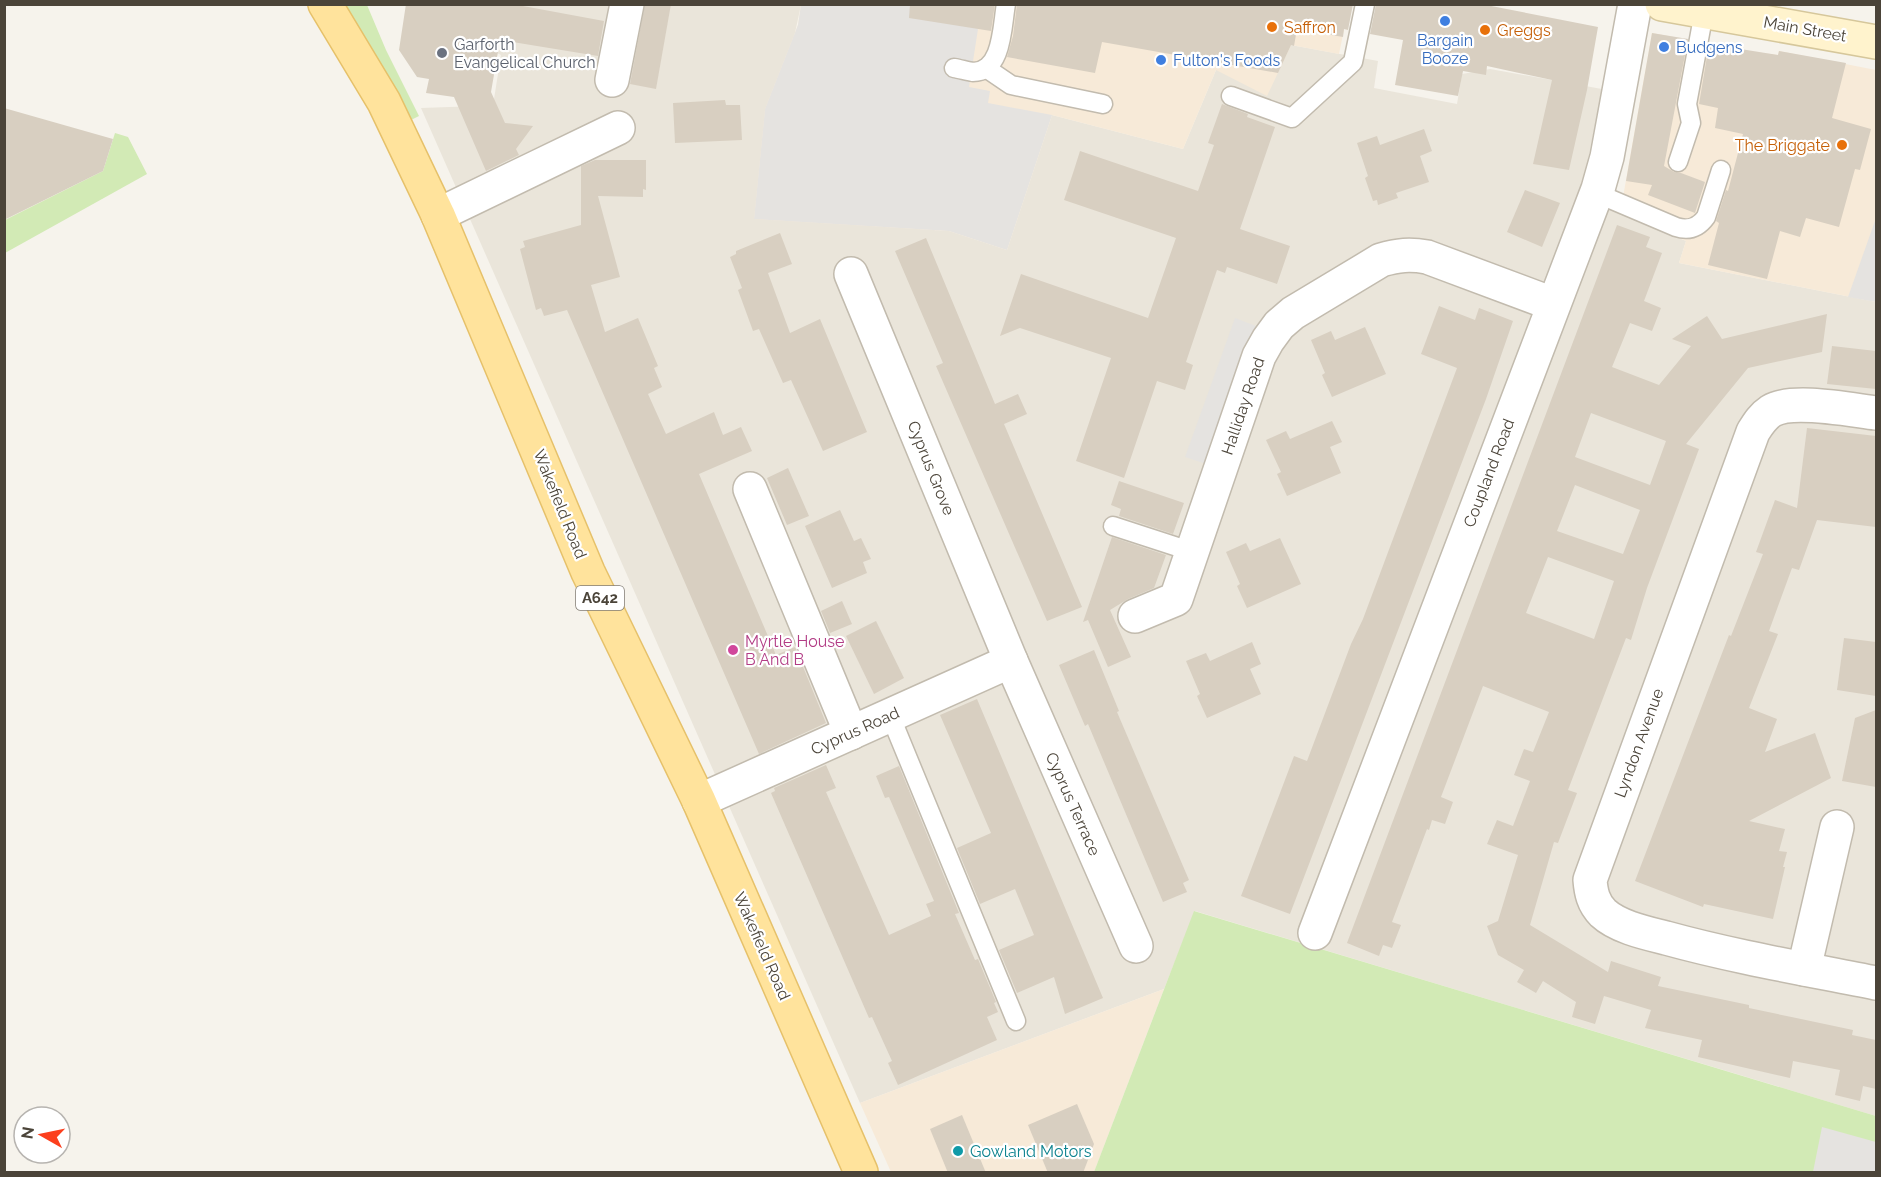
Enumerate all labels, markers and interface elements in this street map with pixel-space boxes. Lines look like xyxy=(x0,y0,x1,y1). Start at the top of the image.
street label: Main Street xyxy=(1762,12,1849,46)
marker: Bargain Booze xyxy=(1438,14,1452,28)
place label: Saffron xyxy=(1284,18,1336,37)
marker: Saffron xyxy=(1265,20,1279,34)
place label: Greggs xyxy=(1497,21,1551,40)
marker: Greggs xyxy=(1478,23,1492,37)
place label: Bargain Booze xyxy=(1417,31,1473,68)
place label: Garforth Evangelical Church xyxy=(454,35,596,72)
place label: Budgens xyxy=(1676,38,1743,57)
marker: Budgens xyxy=(1657,40,1671,54)
marker: Garforth Evangelical Church xyxy=(435,46,449,60)
place label: Fulton's Foods xyxy=(1173,51,1280,70)
marker: Fulton's Foods xyxy=(1154,53,1168,67)
place label: The Briggate xyxy=(1735,136,1830,155)
marker: The Briggate xyxy=(1835,138,1849,152)
street label: Halliday Road xyxy=(1217,355,1269,457)
street label: Coupland Road xyxy=(1460,416,1518,530)
street label: Cyprus Grove xyxy=(903,418,959,518)
street label: Wakefield Road xyxy=(529,447,591,561)
road number: A642 xyxy=(576,586,624,610)
place label: Myrtle House B And B xyxy=(745,632,844,669)
marker: Myrtle House B And B xyxy=(726,643,740,657)
street label: Lyndon Avenue xyxy=(1610,686,1668,800)
street label: Cyprus Road xyxy=(808,703,902,759)
street label: Cyprus Terrace xyxy=(1042,749,1104,859)
street label: Wakefield Road xyxy=(730,889,794,1003)
north arrow xyxy=(12,1105,72,1165)
text: N xyxy=(17,1125,38,1140)
place label: Gowland Motors xyxy=(970,1142,1092,1161)
marker: Gowland Motors xyxy=(951,1144,965,1158)

